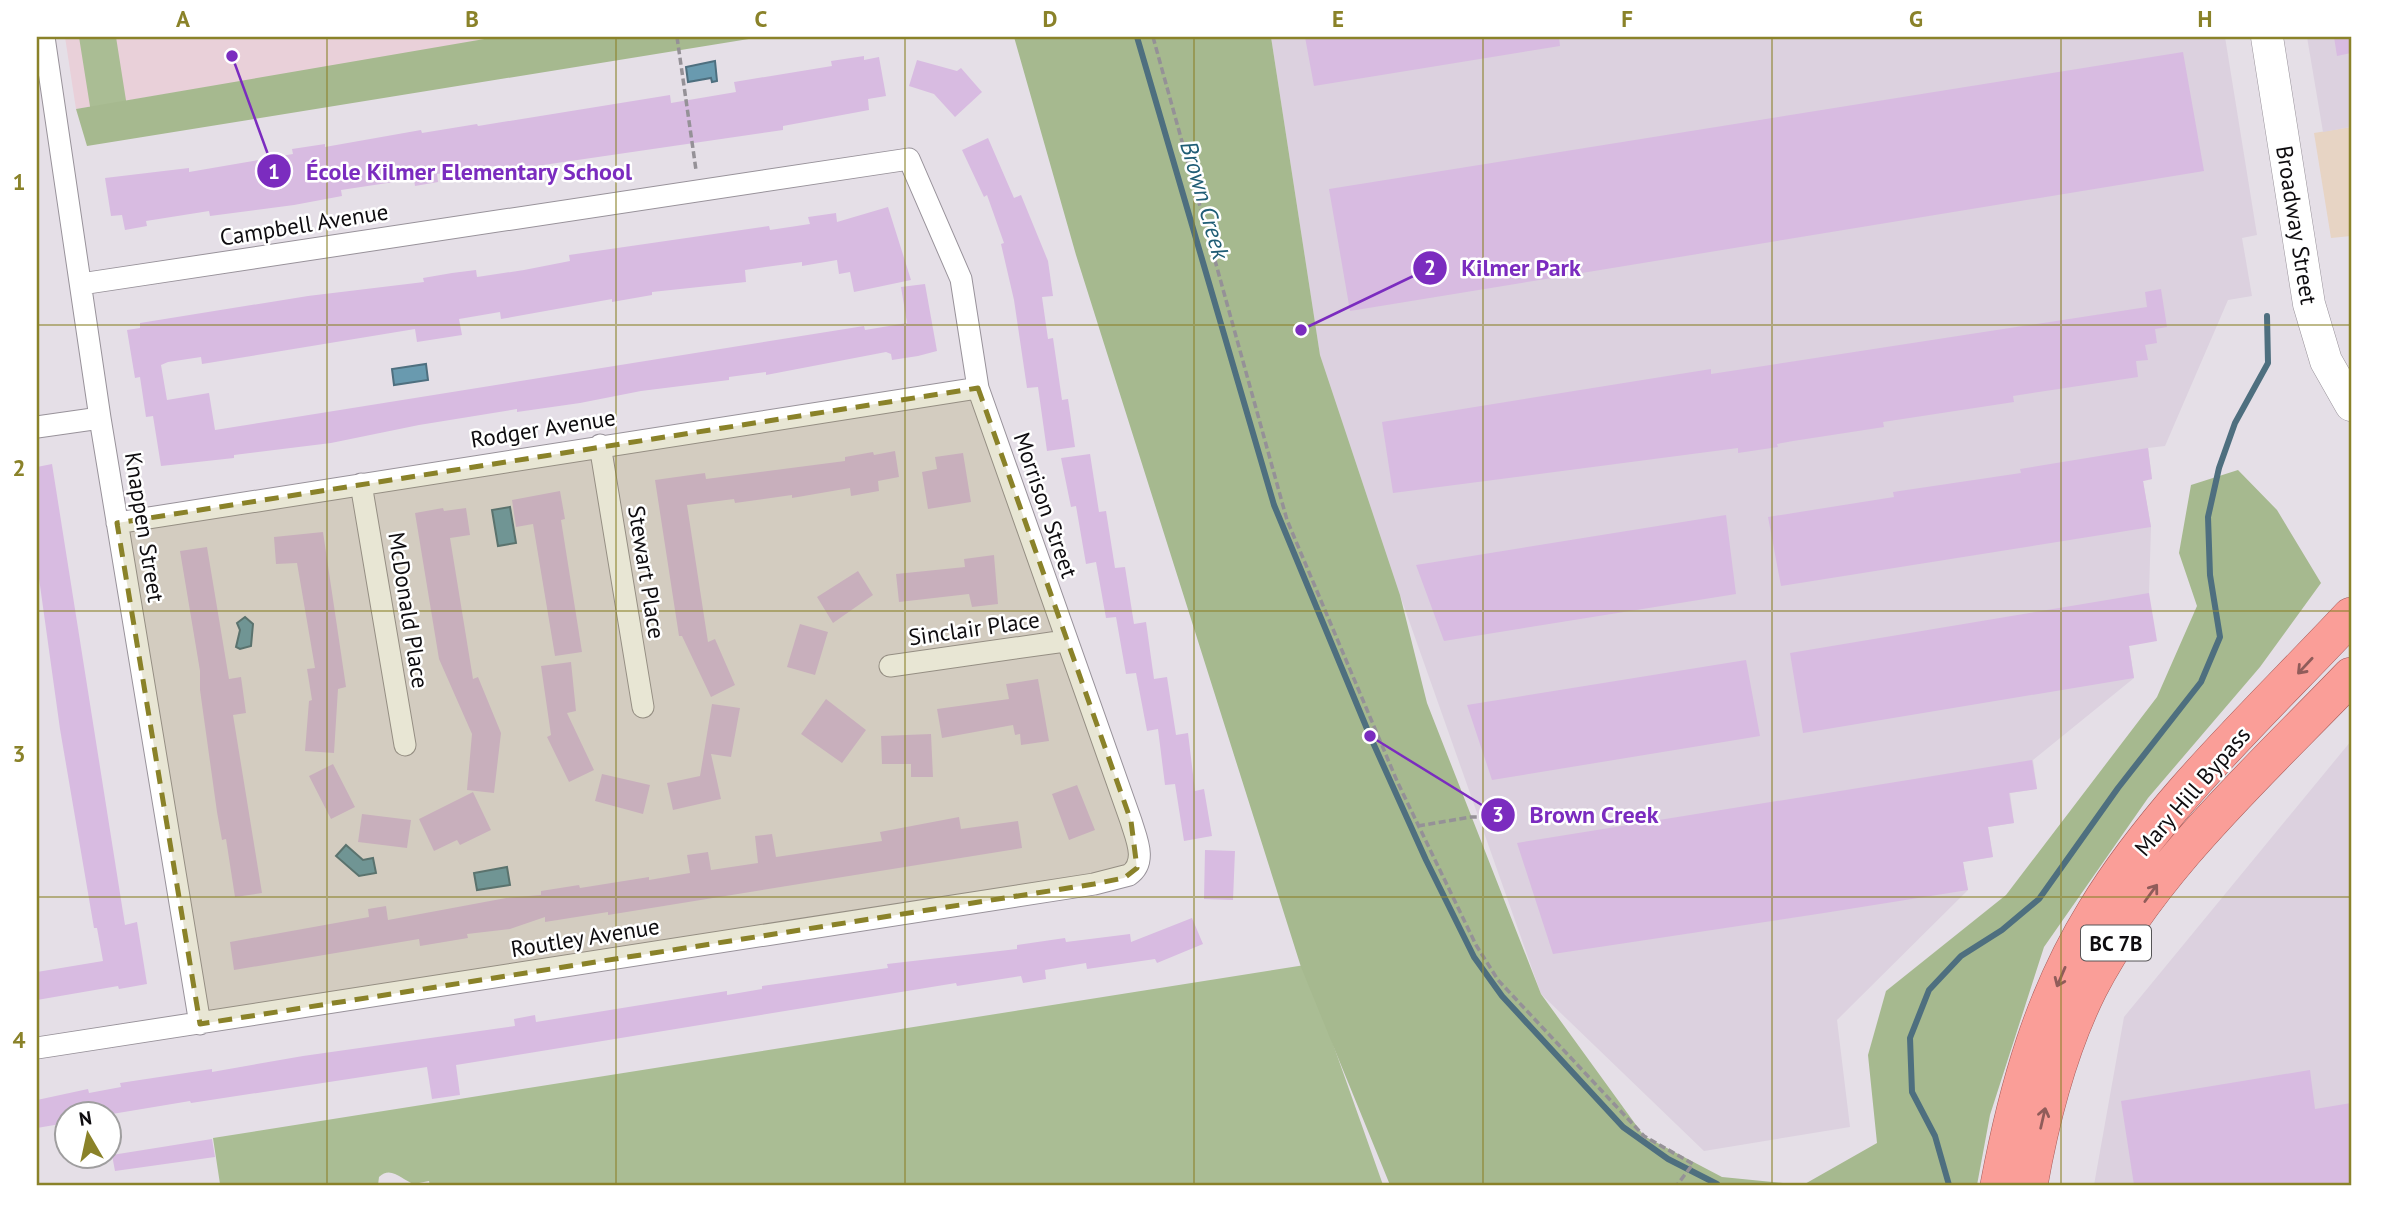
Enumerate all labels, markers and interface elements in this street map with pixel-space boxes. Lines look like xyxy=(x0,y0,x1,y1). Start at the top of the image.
text: A xyxy=(176,4,190,33)
text: B xyxy=(465,4,479,33)
text: C xyxy=(755,4,768,33)
text: D xyxy=(1043,4,1057,33)
text: E xyxy=(1332,4,1344,33)
text: F xyxy=(1621,4,1633,33)
text: G xyxy=(1909,4,1923,33)
text: H xyxy=(2198,4,2212,33)
water label: Brown Creek xyxy=(1173,137,1237,264)
street label: Broadway Street xyxy=(2270,143,2324,307)
callout: École Kilmer Elementary School xyxy=(256,149,646,194)
text: École Kilmer Elementary School xyxy=(306,156,633,187)
text: 1 xyxy=(268,158,280,185)
text: 1 xyxy=(12,167,26,196)
street label: Campbell Avenue xyxy=(218,196,390,252)
callout: Kilmer Park xyxy=(1413,245,1595,290)
text: Kilmer Park xyxy=(1461,252,1581,283)
text: 2 xyxy=(1424,254,1436,281)
street label: Rodger Avenue xyxy=(468,402,618,454)
street label: Morrison Street xyxy=(1008,429,1084,582)
street label: Knappen Street xyxy=(119,450,171,604)
text: 2 xyxy=(12,453,26,482)
street label: Stewart Place xyxy=(622,503,672,641)
street label: McDonald Place xyxy=(382,530,436,690)
street label: Sinclair Place xyxy=(907,604,1041,652)
one-way arrow xyxy=(2296,657,2313,674)
street label: Mary Hill Bypass xyxy=(2128,720,2256,862)
text: 3 xyxy=(12,739,26,768)
callout: Brown Creek xyxy=(1480,792,1673,837)
text: Brown Creek xyxy=(1529,799,1659,830)
text: 3 xyxy=(1492,801,1504,828)
one-way arrow xyxy=(2144,884,2158,903)
street label: Routley Avenue xyxy=(509,911,661,963)
road number: BC 7B xyxy=(2081,926,2151,960)
one-way arrow xyxy=(2054,966,2067,987)
text: 4 xyxy=(12,1025,26,1054)
north arrow xyxy=(52,1100,122,1170)
text: N xyxy=(77,1105,93,1131)
one-way arrow xyxy=(2037,1107,2050,1130)

